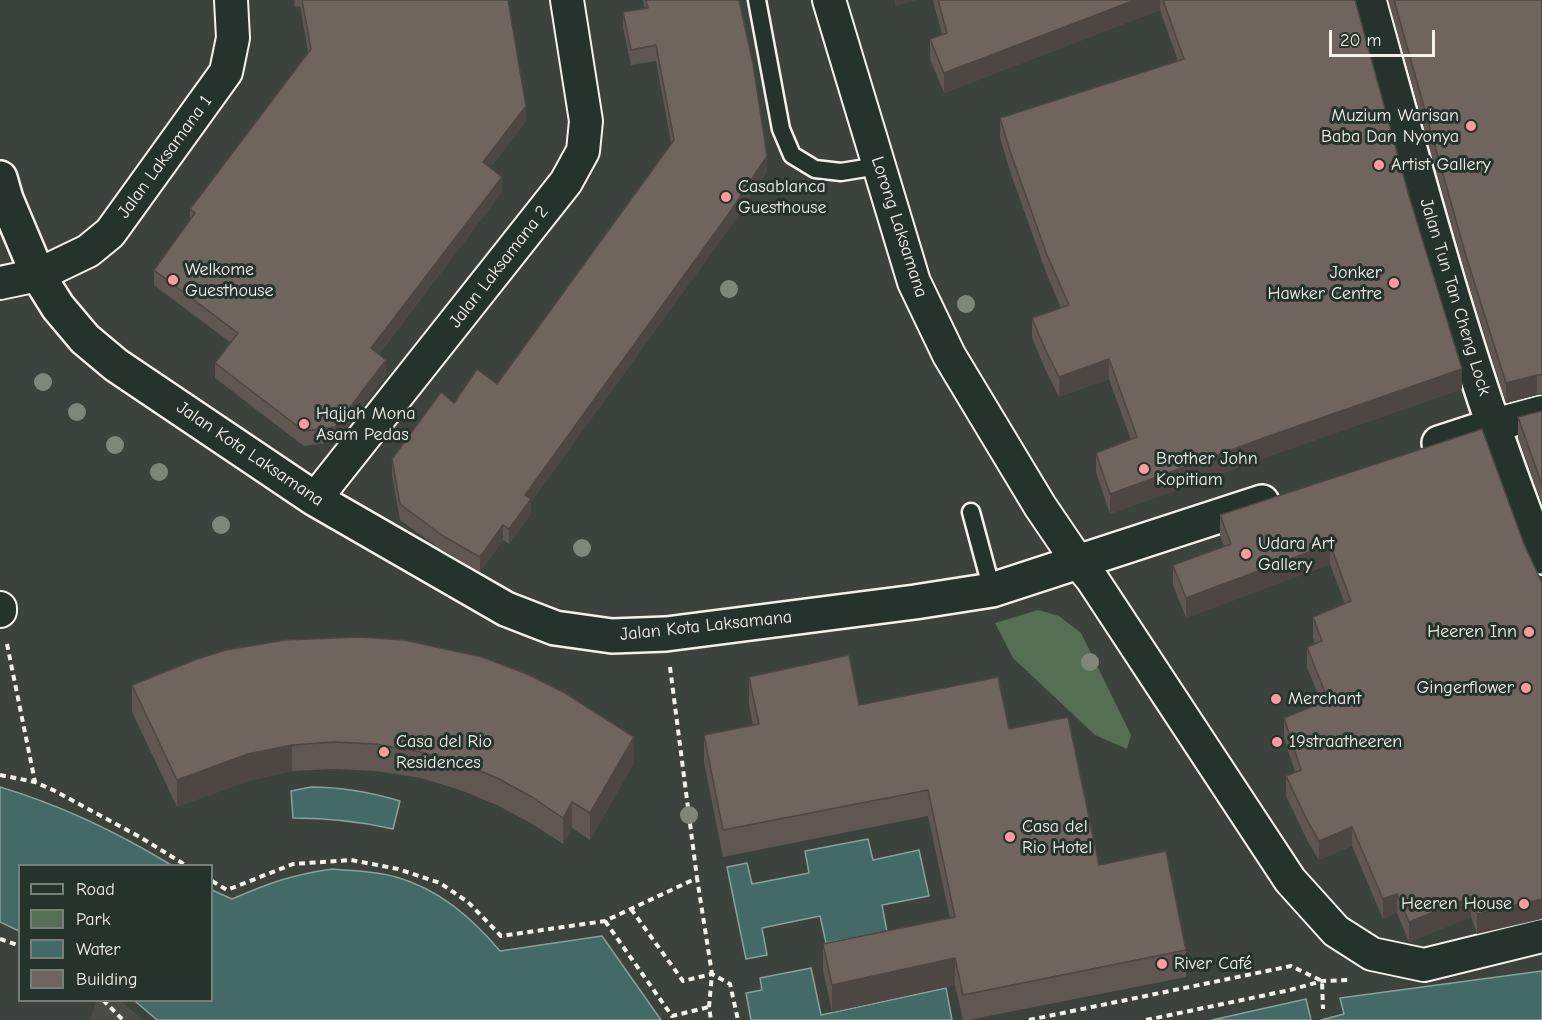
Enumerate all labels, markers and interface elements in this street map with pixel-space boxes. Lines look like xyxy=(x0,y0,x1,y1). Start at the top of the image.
scale bar xyxy=(1332,18,1438,56)
text: 20 m xyxy=(1340,30,1381,51)
street label: Jalan Laksamana 1 xyxy=(113,91,217,223)
place label: Muzium Warisan Baba Dan Nyonya xyxy=(1321,105,1459,148)
marker: Muzium Warisan Baba Dan Nyonya xyxy=(1464,119,1478,133)
street label: Lorong Laksamana xyxy=(866,154,932,300)
place label: Artist Gallery xyxy=(1391,154,1491,176)
marker: Artist Gallery xyxy=(1372,158,1386,172)
place label: Casablanca Guesthouse xyxy=(738,176,827,219)
marker: Casablanca Guesthouse xyxy=(719,190,733,204)
street label: Jalan Tun Tan Cheng Lock xyxy=(1415,196,1495,398)
street label: Jalan Laksamana 2 xyxy=(445,202,553,332)
place label: Welkome Guesthouse xyxy=(185,259,274,302)
place label: Jonker Hawker Centre xyxy=(1267,262,1382,304)
marker: Welkome Guesthouse xyxy=(166,273,180,287)
marker: Jonker Hawker Centre xyxy=(1387,276,1401,290)
street label: Jalan Kota Laksamana xyxy=(172,397,328,511)
place label: Hajjah Mona Asam Pedas xyxy=(316,403,416,446)
marker: Hajjah Mona Asam Pedas xyxy=(297,417,311,431)
place label: Brother John Kopitiam xyxy=(1156,448,1258,490)
marker: Brother John Kopitiam xyxy=(1137,462,1151,476)
place label: Udara Art Gallery xyxy=(1258,533,1334,576)
marker: Udara Art Gallery xyxy=(1239,547,1253,561)
street label: Jalan Kota Laksamana xyxy=(619,606,793,646)
place label: Heeren Inn xyxy=(1427,621,1517,643)
marker: Heeren Inn xyxy=(1522,625,1536,639)
place label: Gingerflower xyxy=(1416,677,1514,699)
marker: Gingerflower xyxy=(1519,681,1533,695)
place label: Merchant xyxy=(1288,688,1361,710)
marker: Merchant xyxy=(1269,692,1283,706)
place label: Casa del Rio Residences xyxy=(396,731,492,774)
place label: 19straatheeren xyxy=(1289,731,1402,753)
marker: 19straatheeren xyxy=(1270,735,1284,749)
marker: Casa del Rio Residences xyxy=(377,745,391,759)
place label: Casa del Rio Hotel xyxy=(1022,816,1092,858)
marker: Casa del Rio Hotel xyxy=(1003,830,1017,844)
legend xyxy=(18,864,213,1002)
text: Road xyxy=(76,879,115,900)
place label: Heeren House xyxy=(1401,893,1512,915)
marker: Heeren House xyxy=(1517,897,1531,911)
text: Park xyxy=(76,909,110,930)
text: Water xyxy=(76,939,120,960)
place label: River Café xyxy=(1174,953,1252,975)
marker: River Café xyxy=(1155,957,1169,971)
text: Building xyxy=(76,969,138,990)

